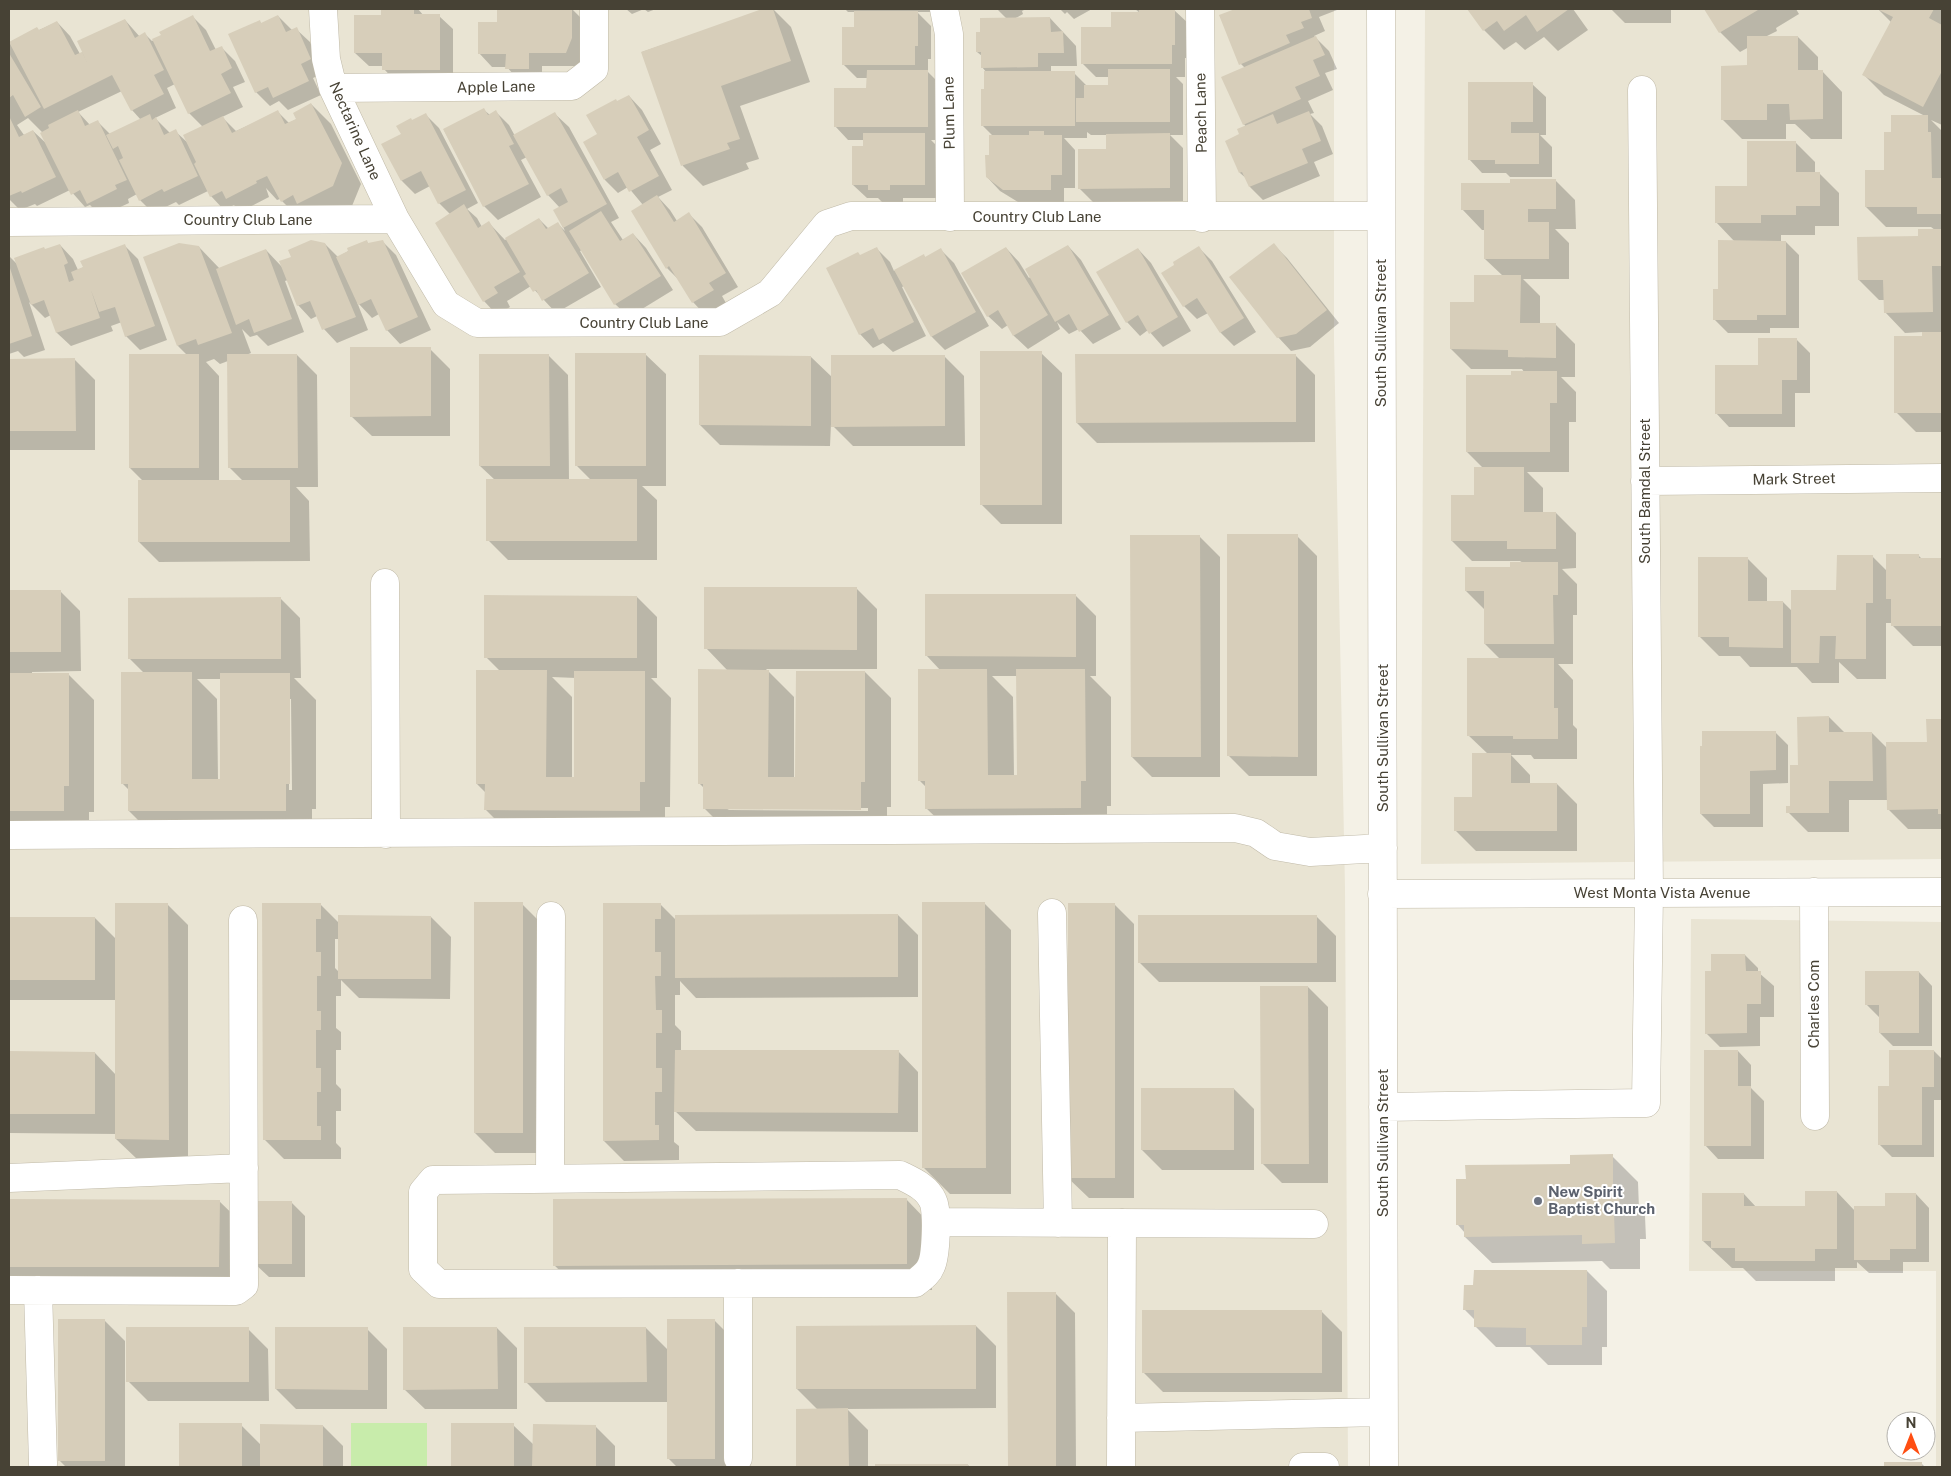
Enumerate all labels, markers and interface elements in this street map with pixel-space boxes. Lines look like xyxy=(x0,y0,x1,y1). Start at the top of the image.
street label: Peach Lane xyxy=(1191,73,1210,153)
street label: Plum Lane xyxy=(939,76,958,150)
street label: Apple Lane xyxy=(457,77,535,96)
street label: Nectarine Lane xyxy=(326,79,385,183)
street label: Country Club Lane xyxy=(972,208,1102,225)
street label: Country Club Lane xyxy=(183,211,313,228)
street label: South Sullivan Street xyxy=(1372,259,1389,407)
street label: Country Club Lane xyxy=(579,314,709,331)
street label: South Bamdal Street xyxy=(1636,418,1653,564)
street label: Mark Street xyxy=(1752,469,1836,488)
street label: South Sullivan Street xyxy=(1374,664,1391,812)
street label: West Monta Vista Avenue xyxy=(1574,884,1750,901)
street label: Charles Com xyxy=(1805,960,1822,1048)
street label: South Sullivan Street xyxy=(1374,1069,1391,1217)
place label: New Spirit Baptist Church xyxy=(1548,1183,1655,1217)
marker: New Spirit Baptist Church xyxy=(1532,1195,1544,1207)
north arrow xyxy=(1886,1411,1936,1461)
text: N xyxy=(1906,1415,1916,1431)

